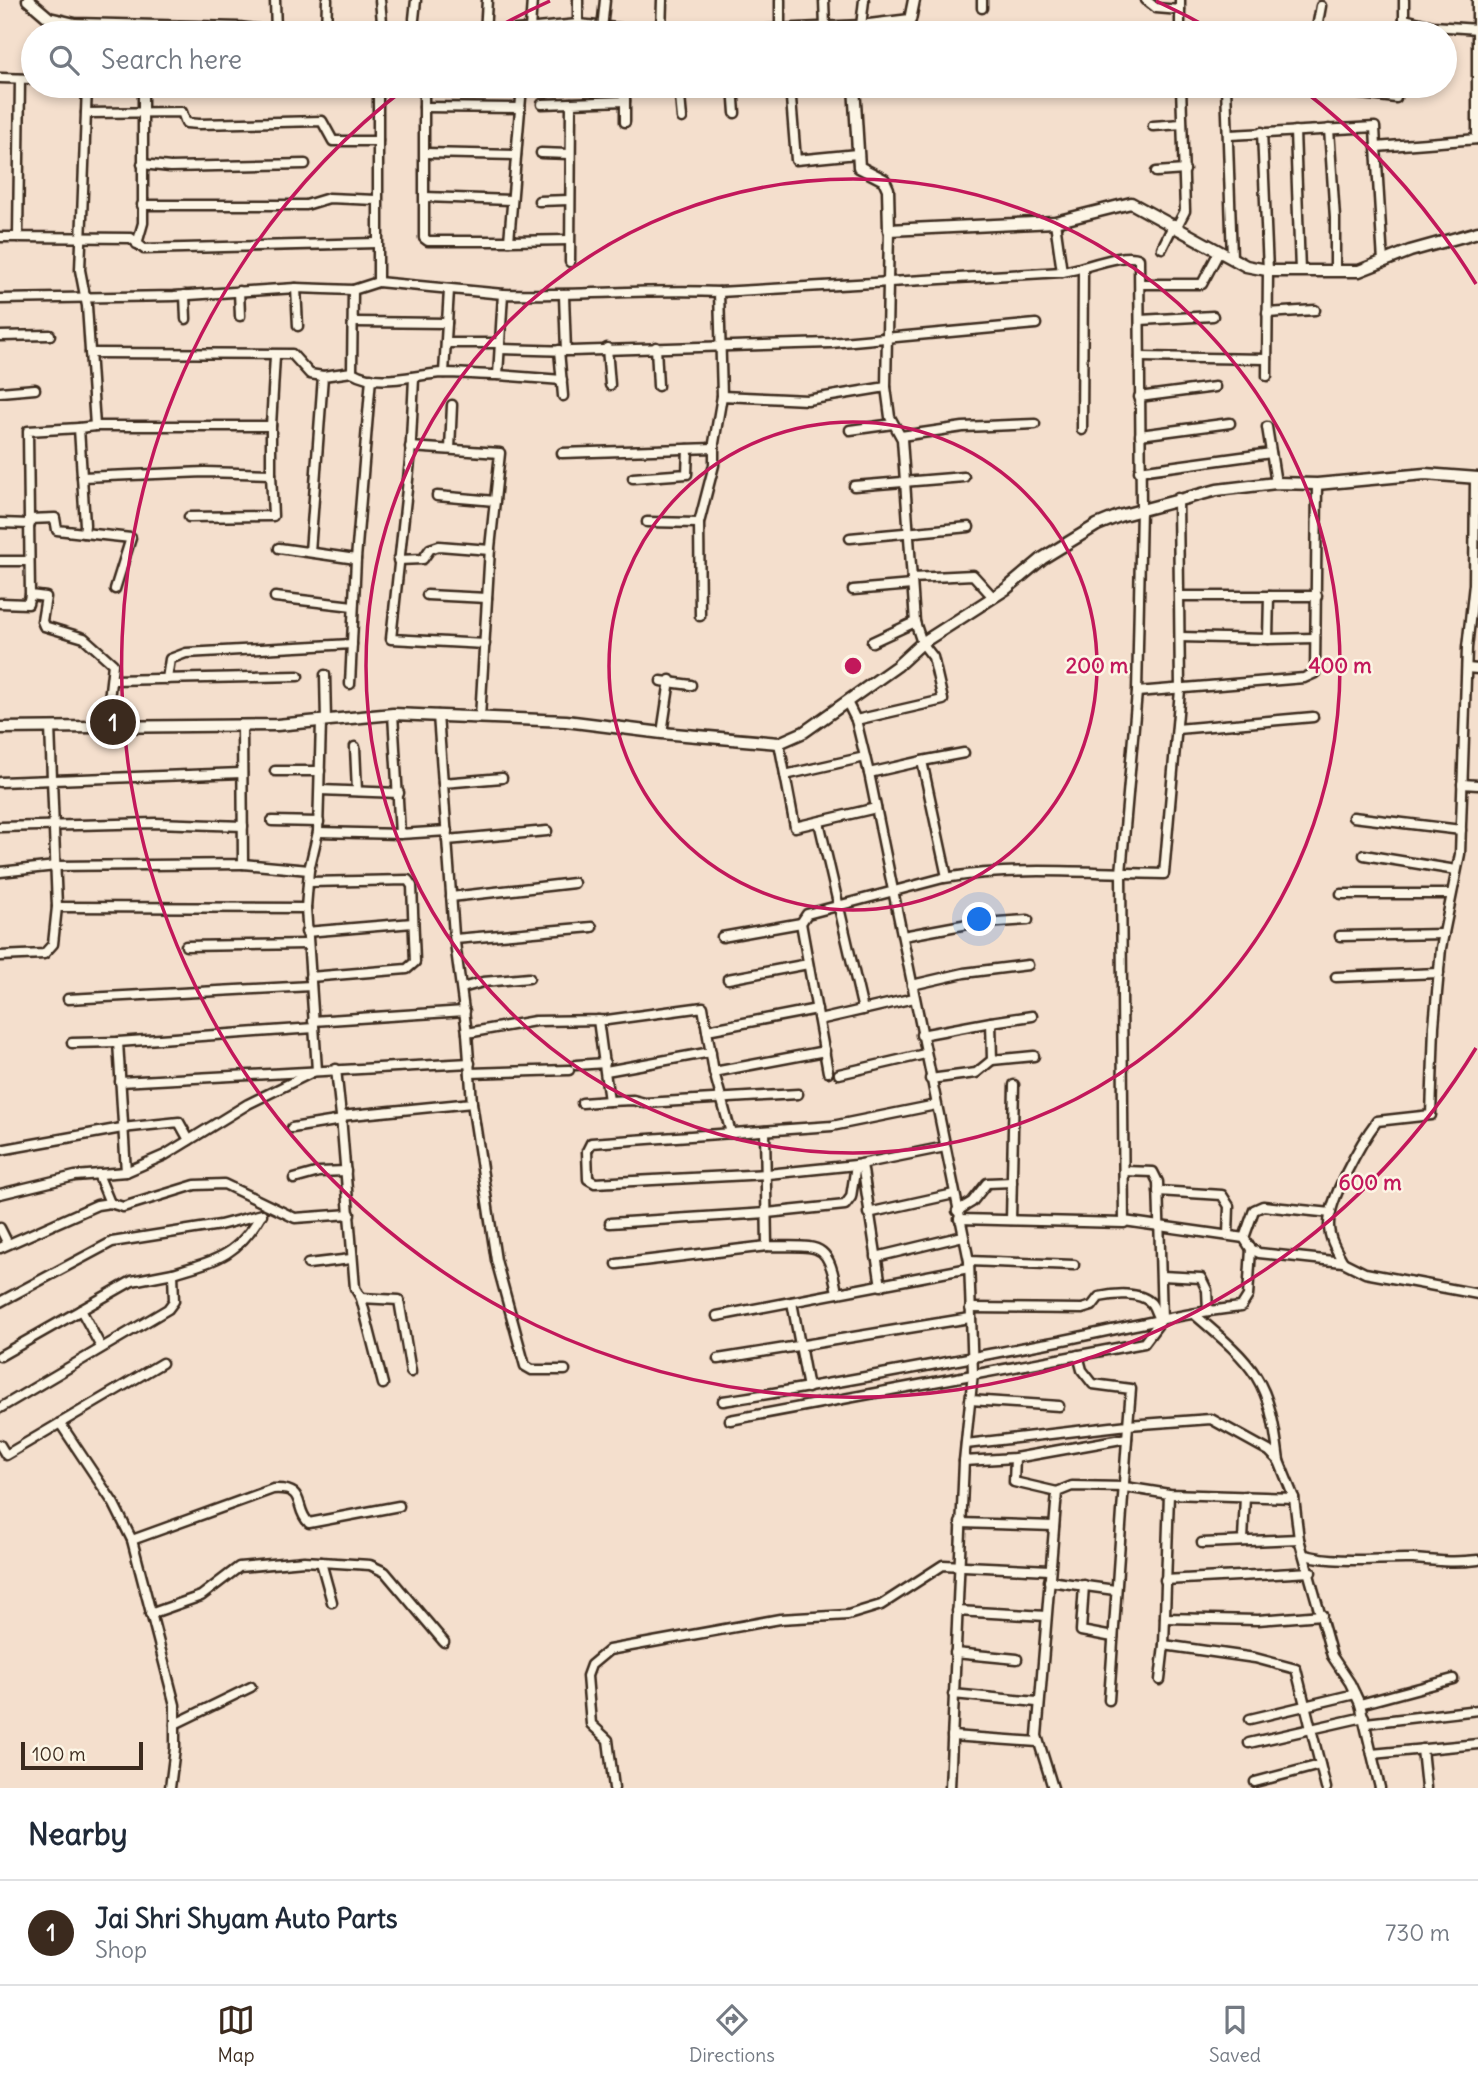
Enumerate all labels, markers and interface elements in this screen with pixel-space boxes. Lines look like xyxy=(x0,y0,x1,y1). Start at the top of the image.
search box xyxy=(21,21,1457,98)
icon: search xyxy=(45,41,83,79)
text: Search here xyxy=(101,43,242,76)
text: 200 m xyxy=(1066,652,1129,679)
text: 400 m xyxy=(1308,652,1372,679)
centre of rings xyxy=(841,654,865,678)
pin: 1 xyxy=(90,696,136,748)
your location xyxy=(962,902,996,936)
text: 600 m xyxy=(1338,1169,1402,1196)
scale bar xyxy=(21,1739,144,1771)
text: 100 m xyxy=(32,1742,86,1766)
text: Nearby xyxy=(28,1815,128,1853)
text: Jai Shri Shyam Auto Parts xyxy=(95,1902,398,1935)
text: 1 xyxy=(46,1918,56,1947)
text: 730 m xyxy=(1385,1918,1450,1947)
text: Shop xyxy=(95,1935,147,1964)
tab: Map xyxy=(217,2001,255,2067)
tab: Directions xyxy=(689,2001,775,2067)
tab: Saved xyxy=(1209,2001,1261,2067)

